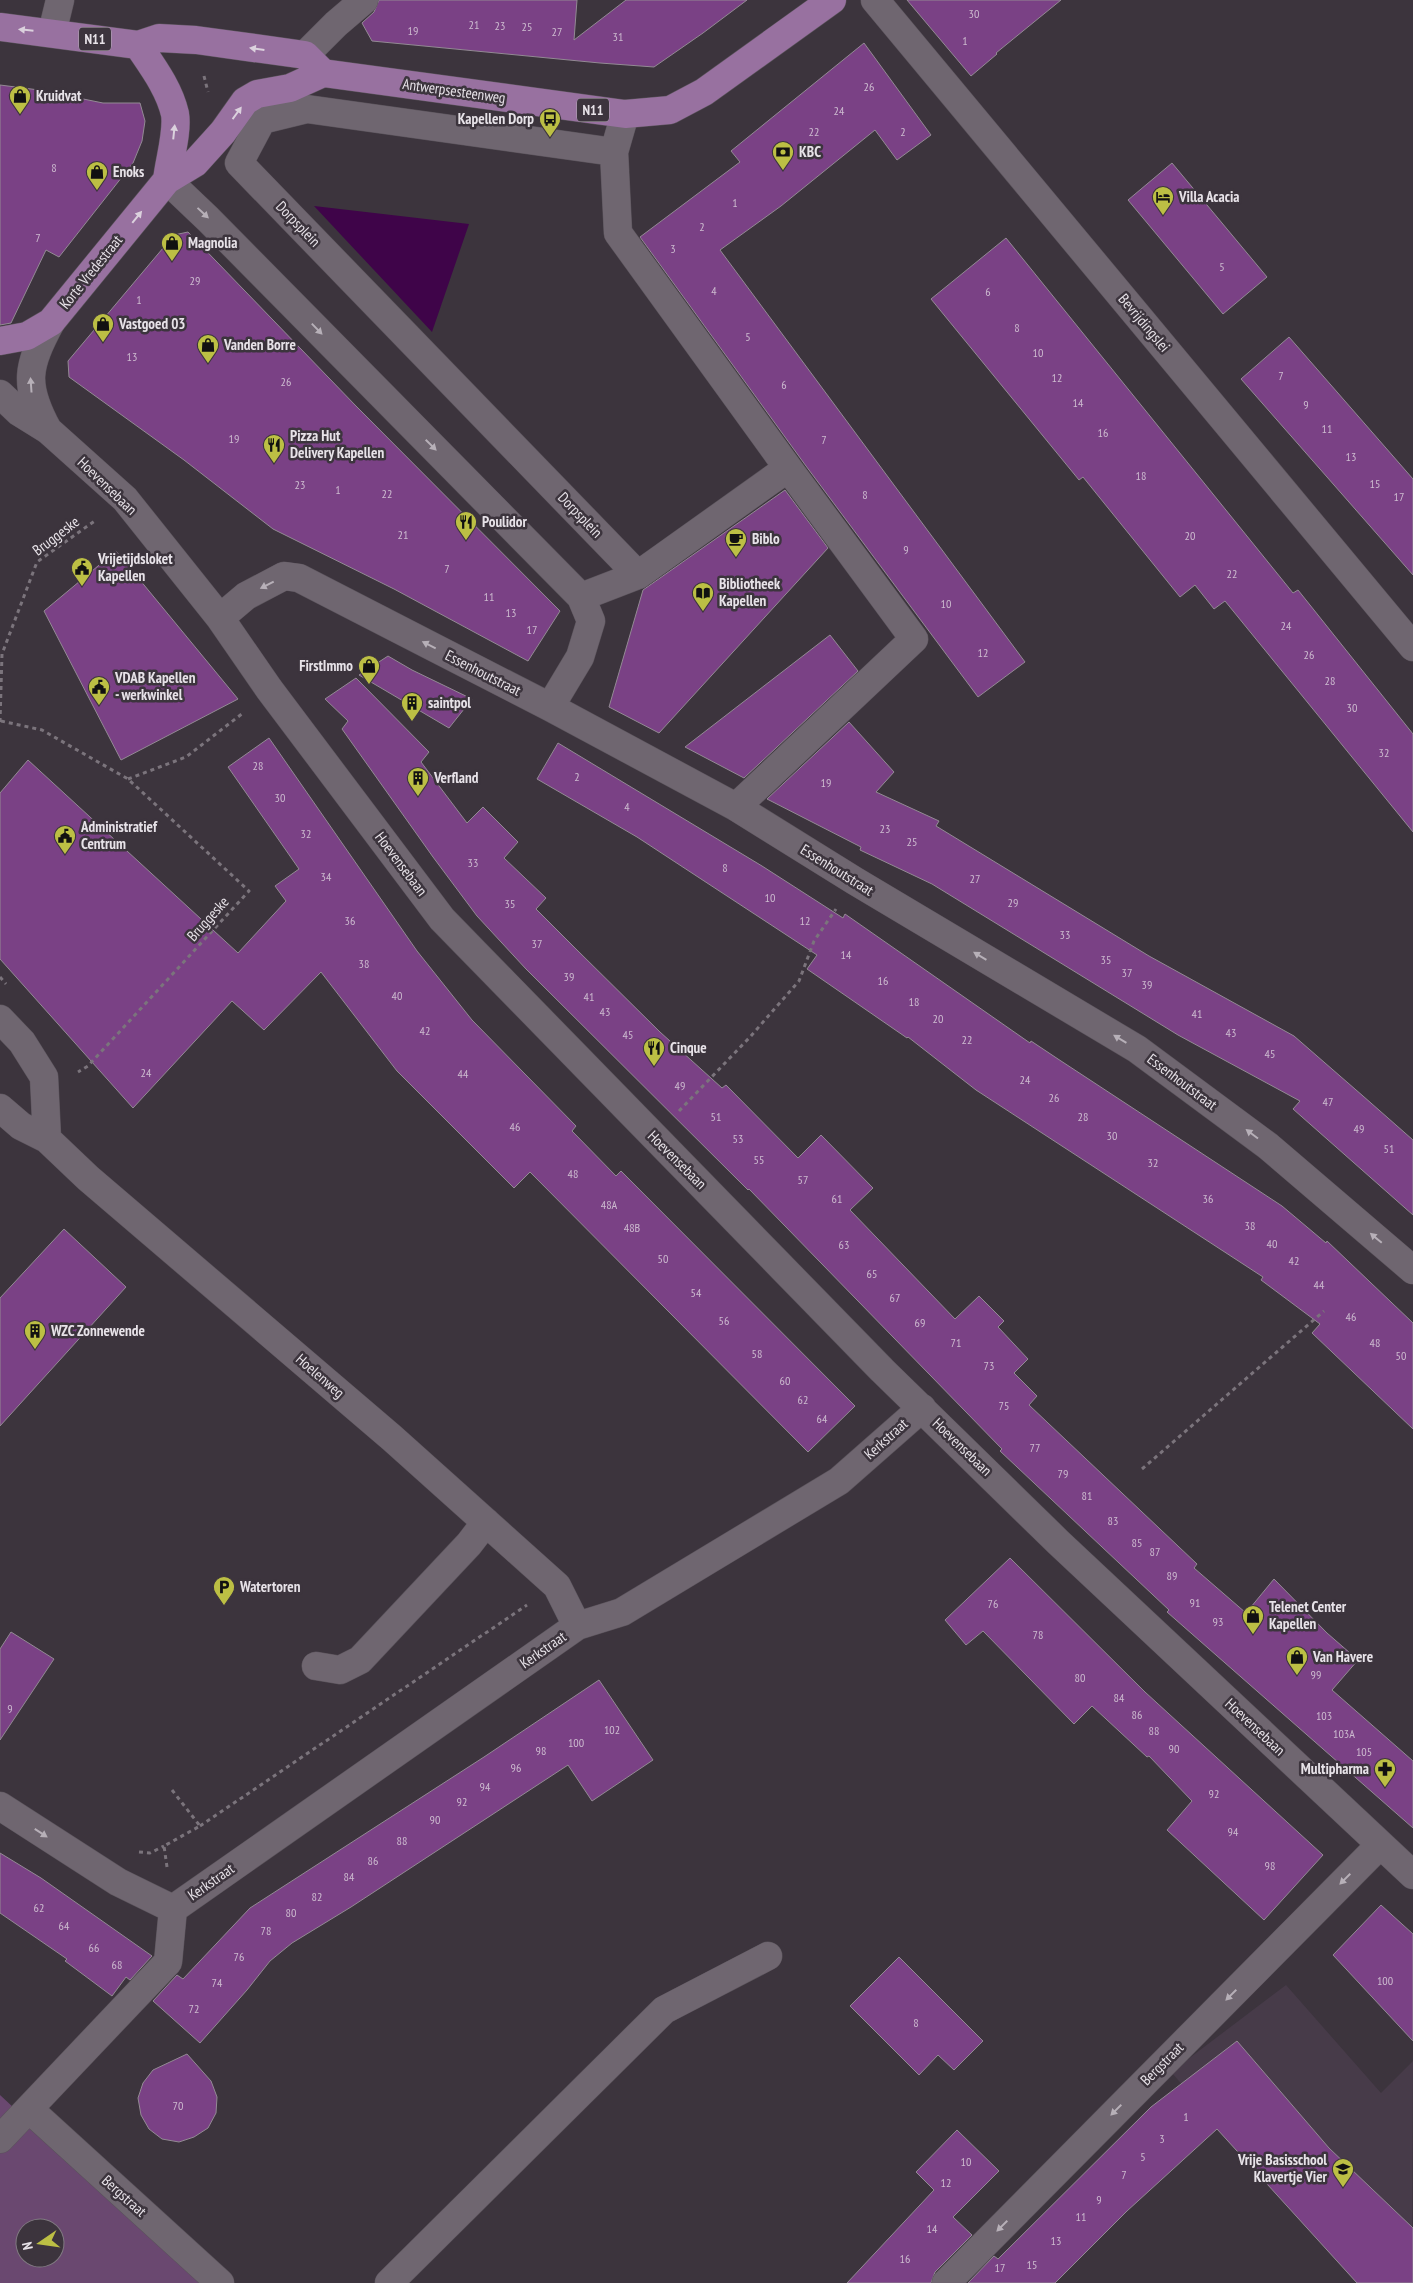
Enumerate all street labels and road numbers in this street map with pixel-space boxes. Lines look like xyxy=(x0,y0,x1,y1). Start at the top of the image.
road number: N11 xyxy=(79,28,111,50)
street label: Antwerpsesteenweg xyxy=(401,74,507,107)
road number: N11 xyxy=(577,98,609,122)
street label: Dorpsplein xyxy=(272,197,325,250)
street label: Korte Vredestraat xyxy=(55,231,126,312)
street label: Bevrijdingslei xyxy=(1115,290,1174,356)
street label: Hoevensebaan xyxy=(74,453,141,519)
street label: Dorpsplein xyxy=(554,488,607,541)
street label: Bruggeske xyxy=(29,512,83,559)
street label: Essenhoutstraat xyxy=(442,645,524,700)
street label: Hoevensebaan xyxy=(371,828,432,900)
street label: Essenhoutstraat xyxy=(797,840,877,899)
street label: Bruggeske xyxy=(183,892,233,945)
street label: Essenhoutstraat xyxy=(1144,1049,1221,1114)
street label: Hoevensebaan xyxy=(644,1126,711,1193)
street label: Hoelenweg xyxy=(292,1349,349,1402)
street label: Kerkstraat xyxy=(860,1414,911,1463)
street label: Hoevensebaan xyxy=(929,1414,996,1480)
street label: Kerkstraat xyxy=(516,1627,570,1672)
street label: Hoevensebaan xyxy=(1221,1694,1289,1759)
street label: Kerkstraat xyxy=(184,1859,238,1904)
street label: Bergstraat xyxy=(1136,2038,1187,2089)
street label: Bergstraat xyxy=(98,2171,150,2221)

